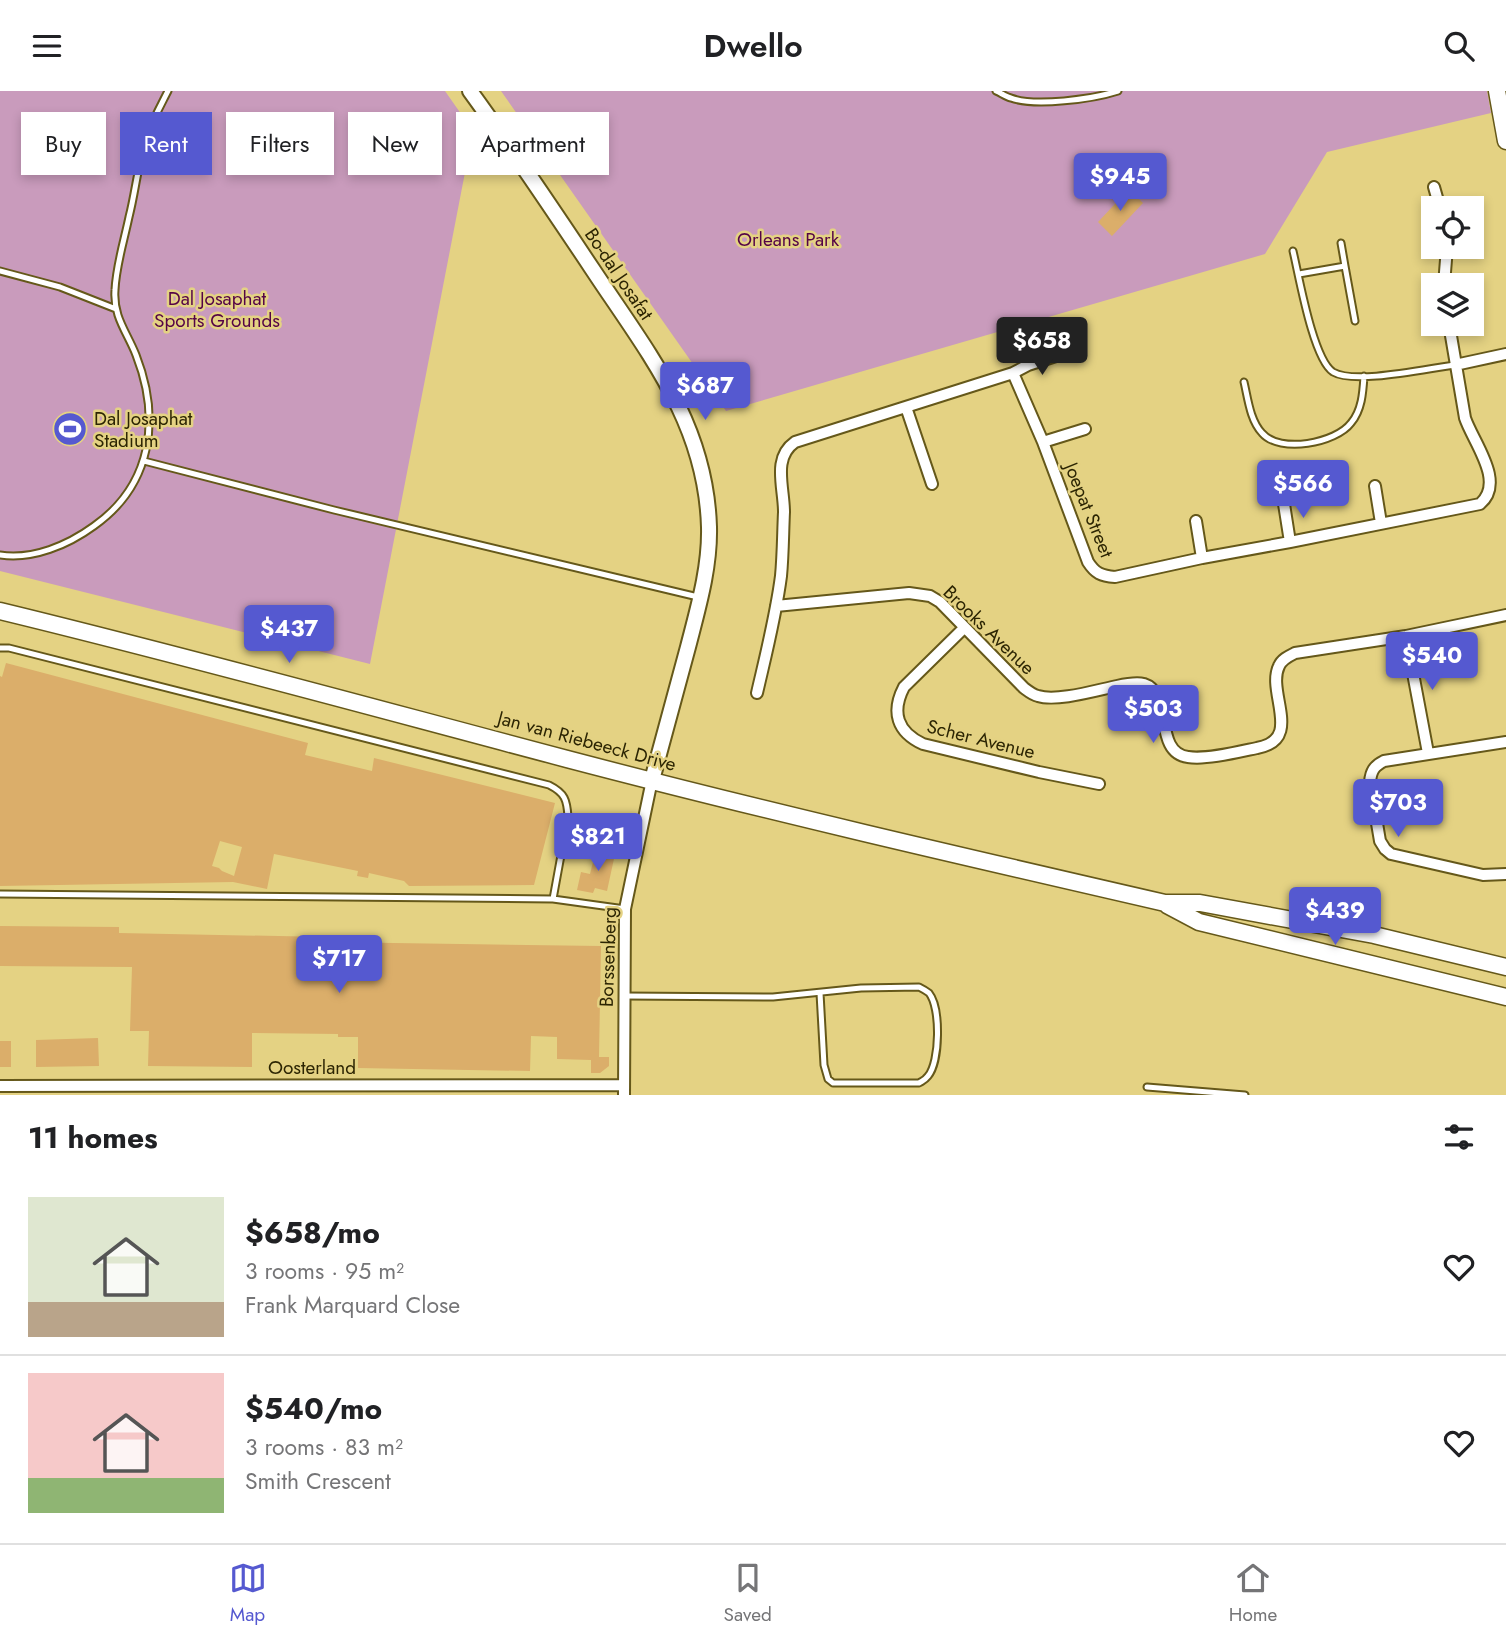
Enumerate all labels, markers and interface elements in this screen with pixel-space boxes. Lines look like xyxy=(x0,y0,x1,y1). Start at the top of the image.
text: Dwello xyxy=(703,23,803,69)
icon: menu xyxy=(28,27,66,65)
icon: search xyxy=(1440,27,1478,65)
chip: Buy xyxy=(21,112,106,175)
chip: Rent xyxy=(120,112,212,175)
chip: Filters xyxy=(226,112,334,175)
chip: New xyxy=(348,112,442,175)
chip: Apartment xyxy=(456,112,609,175)
pin: $945 xyxy=(1079,153,1161,213)
text: $945 xyxy=(1090,159,1150,193)
map controls xyxy=(1421,196,1484,336)
button: locate xyxy=(1421,196,1484,259)
street label: Bo-dal Josafat xyxy=(578,223,660,326)
park label: Orleans Park xyxy=(737,226,840,253)
button: layers xyxy=(1421,273,1484,336)
park label: Dal Josaphat Sports Grounds xyxy=(154,285,280,334)
pin: $658 xyxy=(1001,317,1083,377)
text: $658 xyxy=(1013,323,1071,357)
pin: $687 xyxy=(664,363,746,422)
text: $687 xyxy=(676,368,734,402)
place label: Dal Josaphat Stadium xyxy=(94,405,193,454)
sports icon: Dal Josaphat Stadium xyxy=(51,410,89,448)
street label: Joepat Street xyxy=(1057,456,1120,562)
pin: $566 xyxy=(1262,461,1344,520)
text: $566 xyxy=(1273,466,1333,500)
street label: Brooks Avenue xyxy=(937,579,1041,681)
pin: $437 xyxy=(248,605,330,665)
text: $437 xyxy=(260,611,318,645)
pin: $540 xyxy=(1391,633,1473,692)
text: $540 xyxy=(1402,638,1462,672)
pin: $503 xyxy=(1112,685,1194,745)
text: $503 xyxy=(1124,691,1182,725)
street label: Jan van Riebeeck Drive xyxy=(492,703,679,778)
street label: Scher Avenue xyxy=(924,713,1038,766)
pin: $703 xyxy=(1357,779,1439,839)
text: $703 xyxy=(1369,785,1427,819)
pin: $821 xyxy=(557,813,639,873)
text: $821 xyxy=(570,819,626,853)
pin: $439 xyxy=(1294,887,1376,947)
text: $439 xyxy=(1305,893,1365,927)
street label: Borssenberg xyxy=(593,906,623,1008)
pin: $717 xyxy=(298,935,380,995)
text: $717 xyxy=(312,941,366,975)
street label: Oosterland xyxy=(268,1054,356,1081)
text: 11 homes xyxy=(28,1116,158,1159)
icon: filters xyxy=(1440,1118,1478,1156)
text: $658/mo xyxy=(245,1211,380,1254)
icon: home xyxy=(84,1225,168,1309)
icon: heart xyxy=(1440,1248,1478,1286)
text: 3 rooms · 95 m² xyxy=(245,1254,404,1288)
text: Frank Marquard Close xyxy=(245,1288,460,1322)
text: $540/mo xyxy=(245,1387,382,1430)
icon: home xyxy=(84,1401,168,1485)
icon: heart xyxy=(1440,1424,1478,1462)
text: 3 rooms · 83 m² xyxy=(245,1430,403,1464)
text: Smith Crescent xyxy=(245,1464,391,1498)
tab: Map xyxy=(229,1559,267,1628)
tab: Saved xyxy=(724,1559,772,1628)
tab: Home xyxy=(1229,1559,1277,1628)

